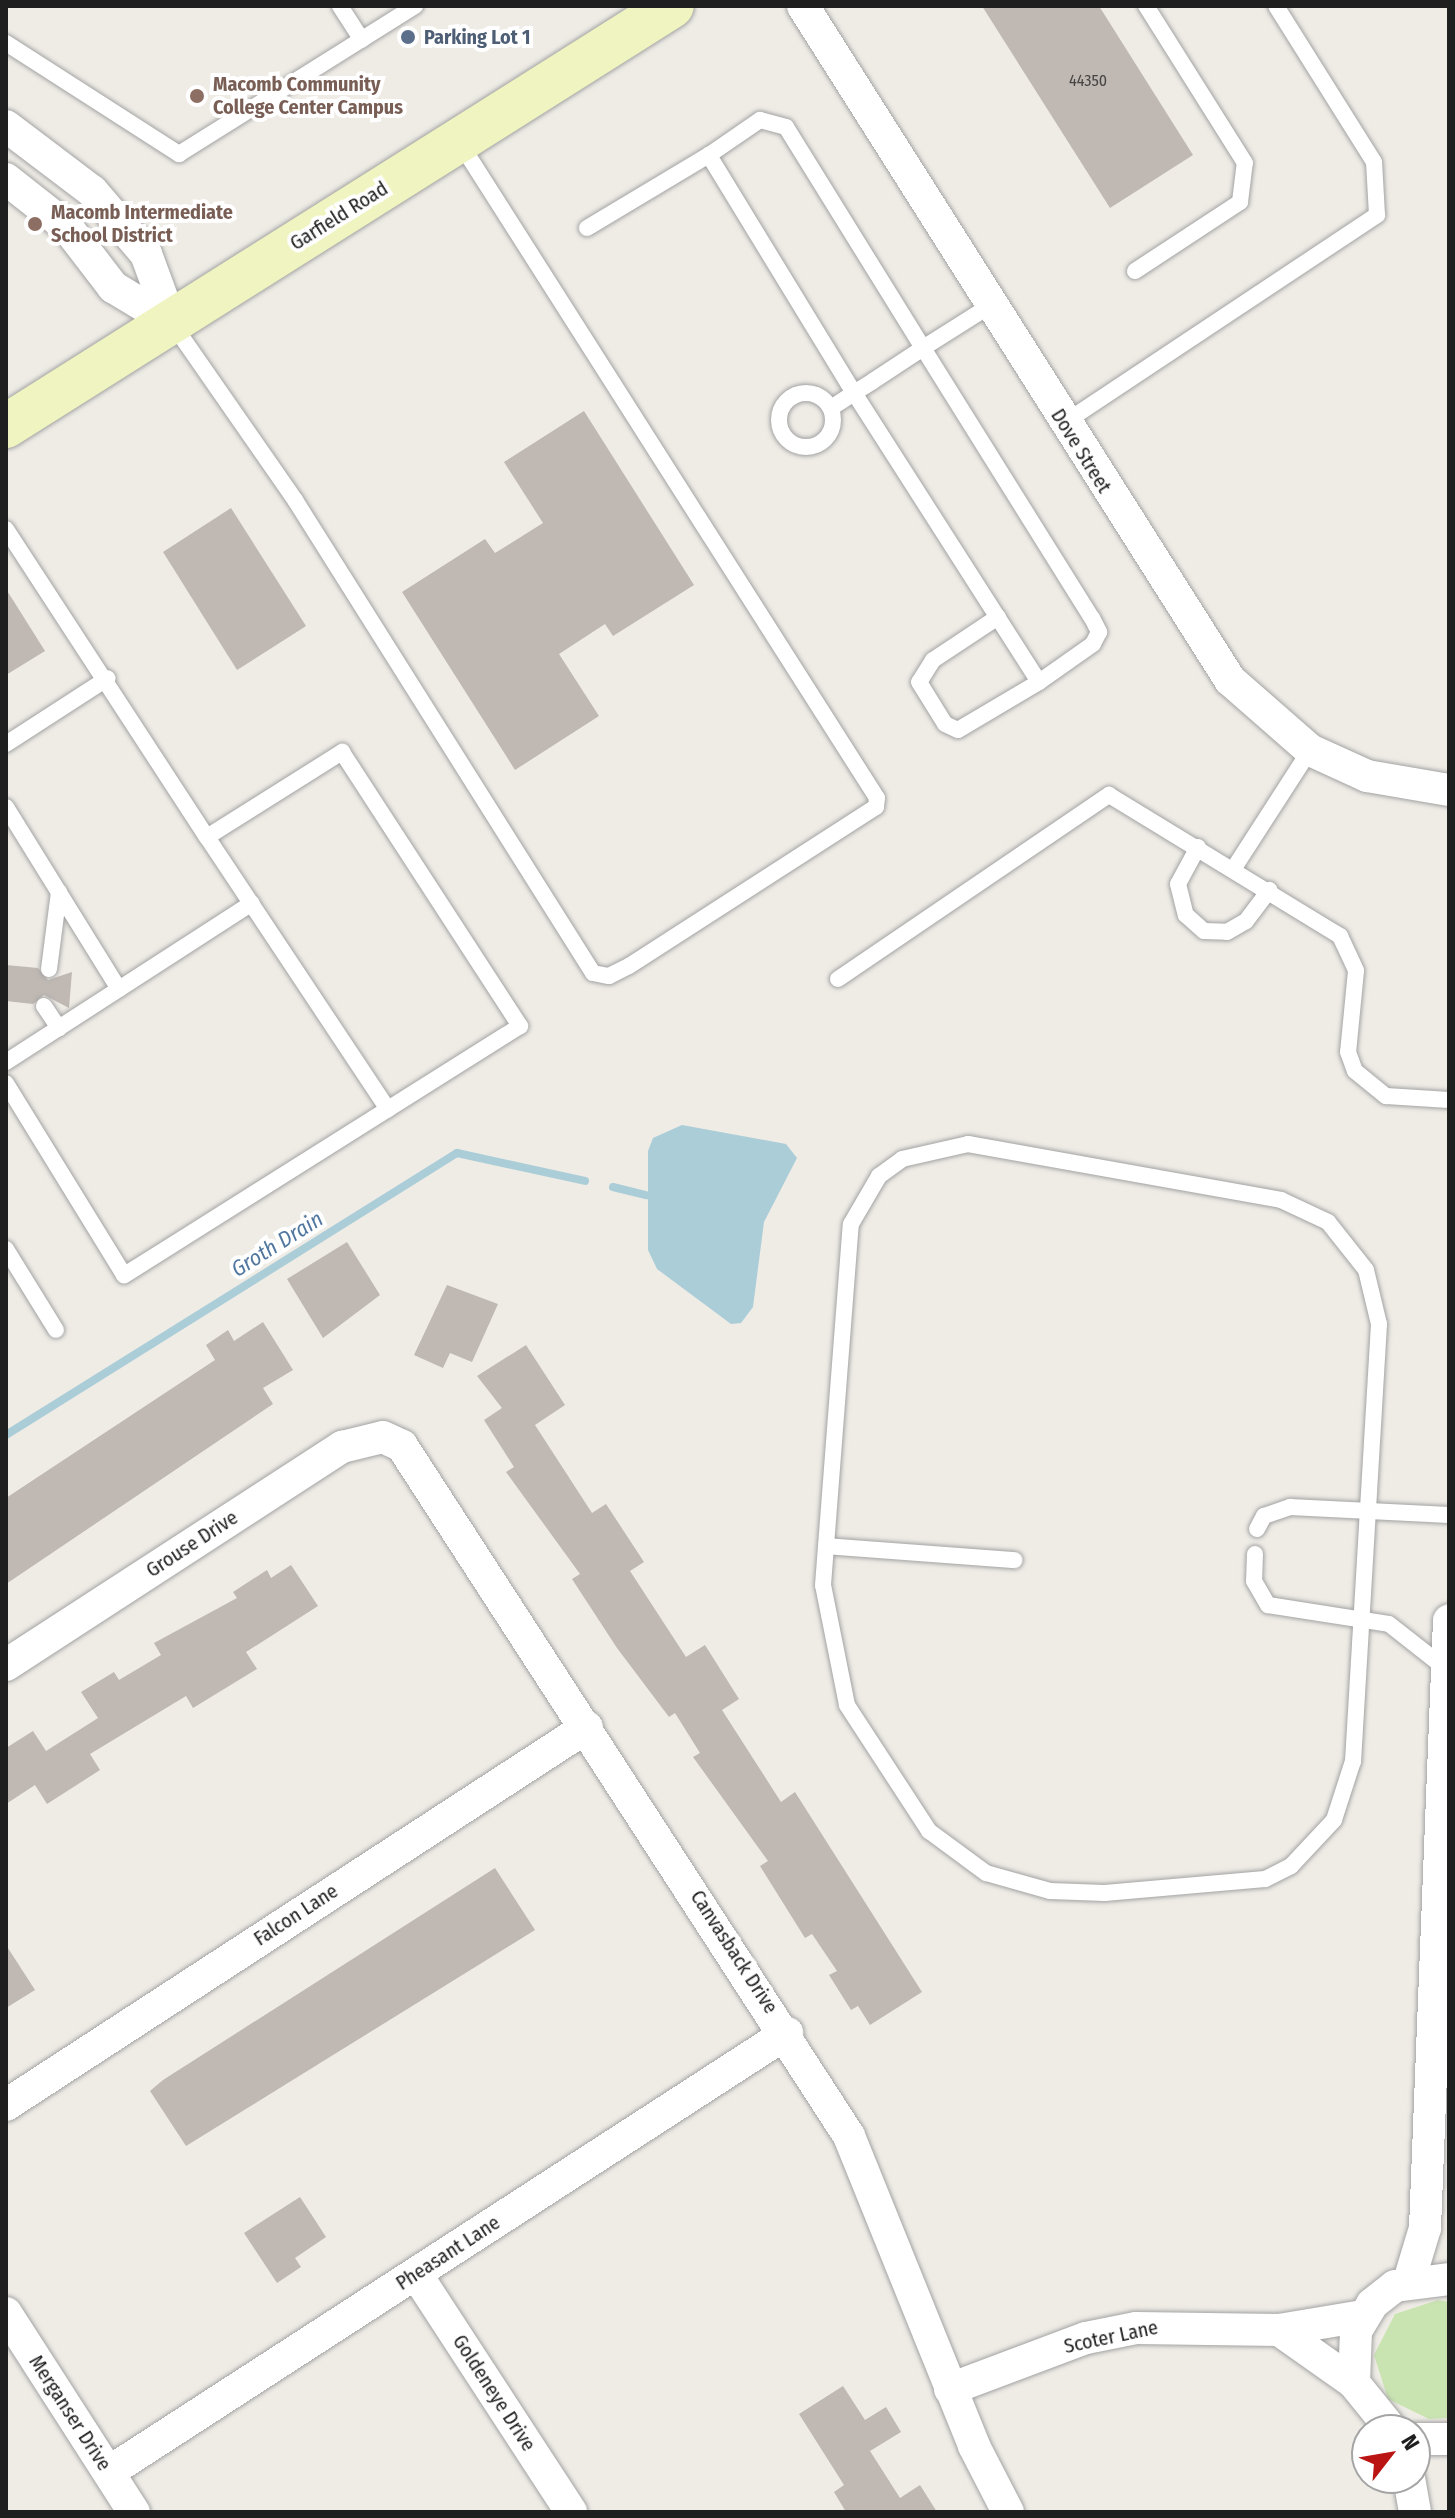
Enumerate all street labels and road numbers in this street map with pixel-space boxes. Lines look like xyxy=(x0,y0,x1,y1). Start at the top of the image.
street label: Garfield Road xyxy=(286,177,392,255)
street label: Dove Street xyxy=(1046,405,1116,497)
street label: Grouse Drive xyxy=(142,1506,242,1582)
street label: Falcon Lane xyxy=(250,1879,342,1951)
street label: Canvasback Drive xyxy=(685,1886,783,2018)
street label: Pheasant Lane xyxy=(392,2211,504,2295)
street label: Scoter Lane xyxy=(1062,2315,1160,2359)
street label: Goldeneye Drive xyxy=(447,2330,541,2456)
street label: Merganser Drive xyxy=(24,2351,116,2475)

